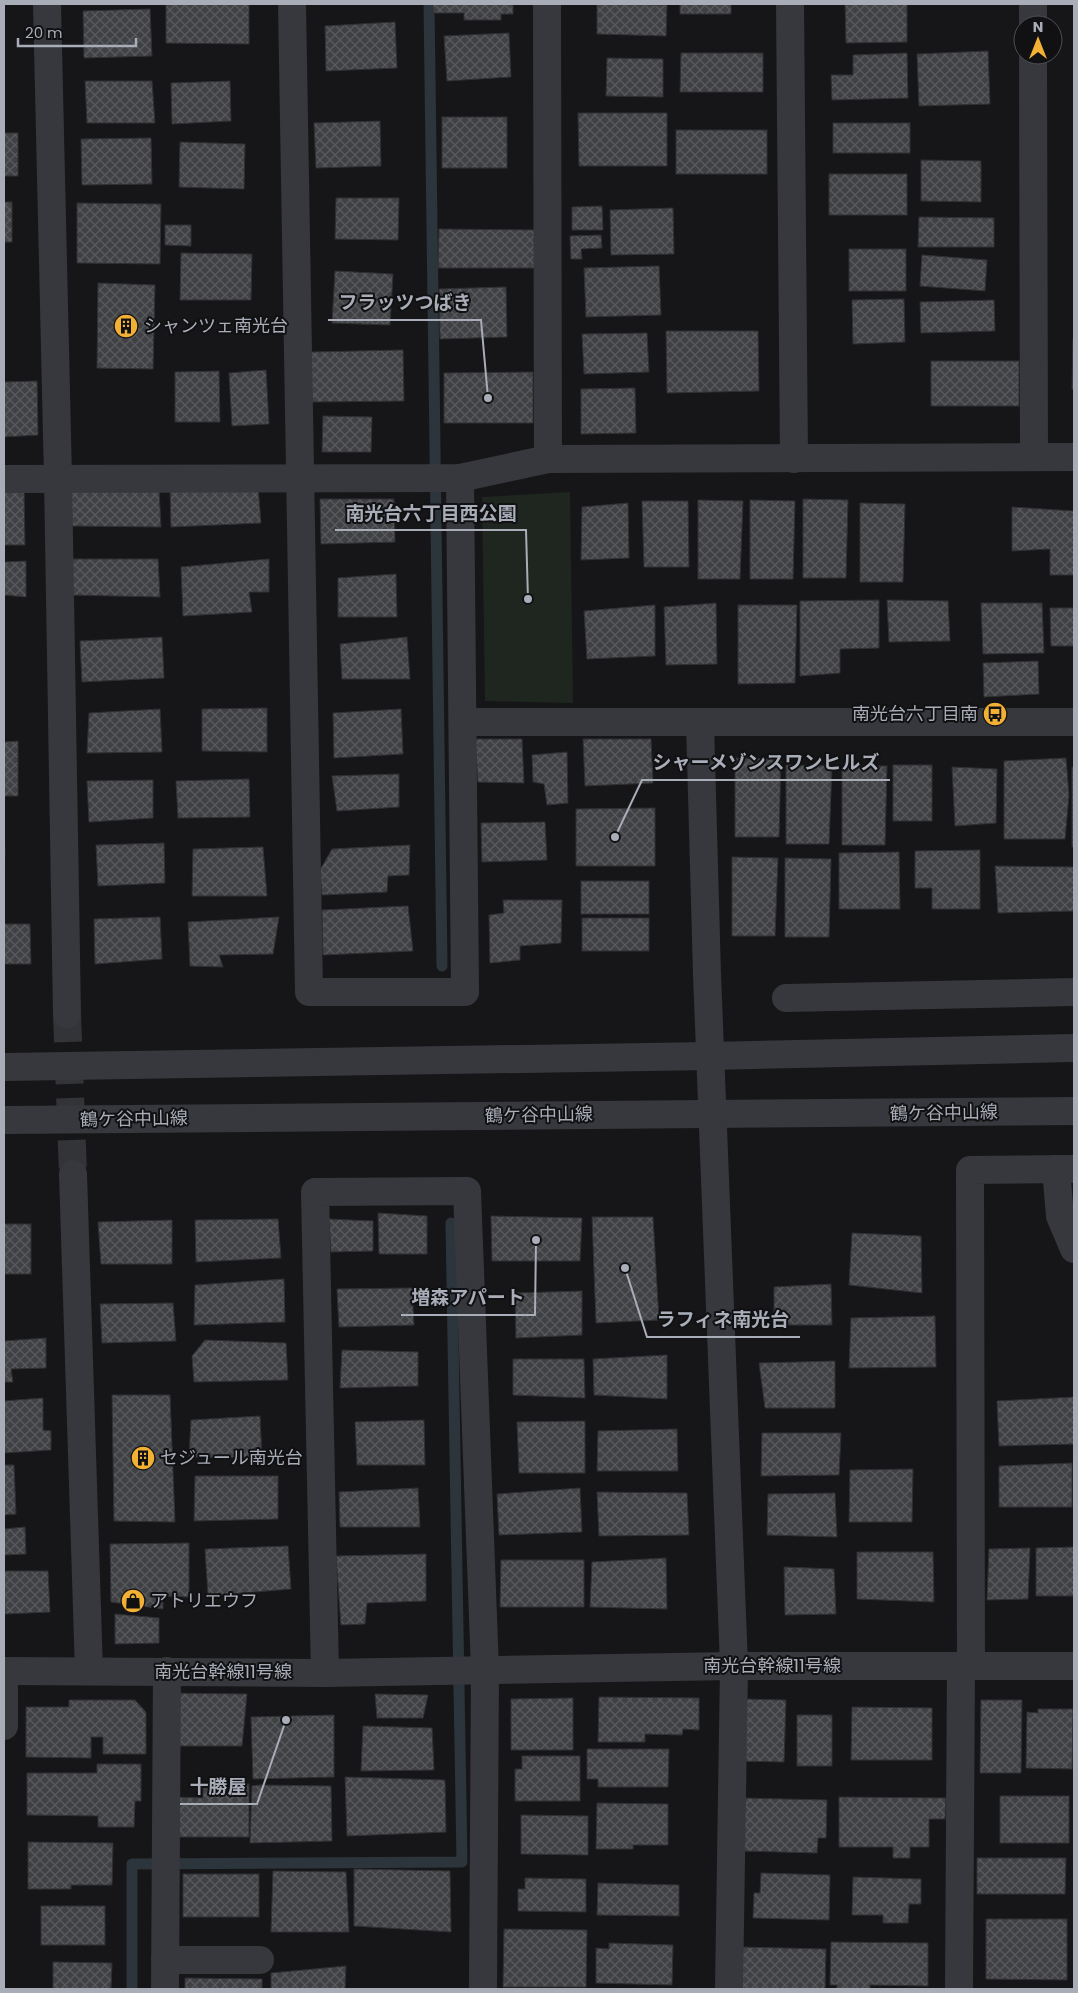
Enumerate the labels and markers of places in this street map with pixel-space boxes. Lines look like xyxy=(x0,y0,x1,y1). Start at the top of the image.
callout: フラッツつばき xyxy=(328,286,481,320)
building icon: シャンツェ南光台 xyxy=(113,313,139,339)
place label: シャンツェ南光台 xyxy=(144,313,288,338)
callout: 南光台六丁目西公園 xyxy=(335,496,526,530)
place label: 南光台六丁目南 xyxy=(852,701,978,726)
bus stop icon: 南光台六丁目南 xyxy=(982,701,1008,727)
callout: シャーメゾンスワンヒルズ xyxy=(642,746,890,780)
callout: 増森アパート xyxy=(401,1281,535,1315)
callout: ラフィネ南光台 xyxy=(647,1303,800,1337)
building icon: セジュール南光台 xyxy=(130,1445,156,1471)
place label: セジュール南光台 xyxy=(160,1445,303,1470)
shop icon: アトリエウフ xyxy=(120,1588,146,1614)
place label: アトリエウフ xyxy=(150,1588,258,1613)
callout: 十勝屋 xyxy=(180,1770,257,1804)

